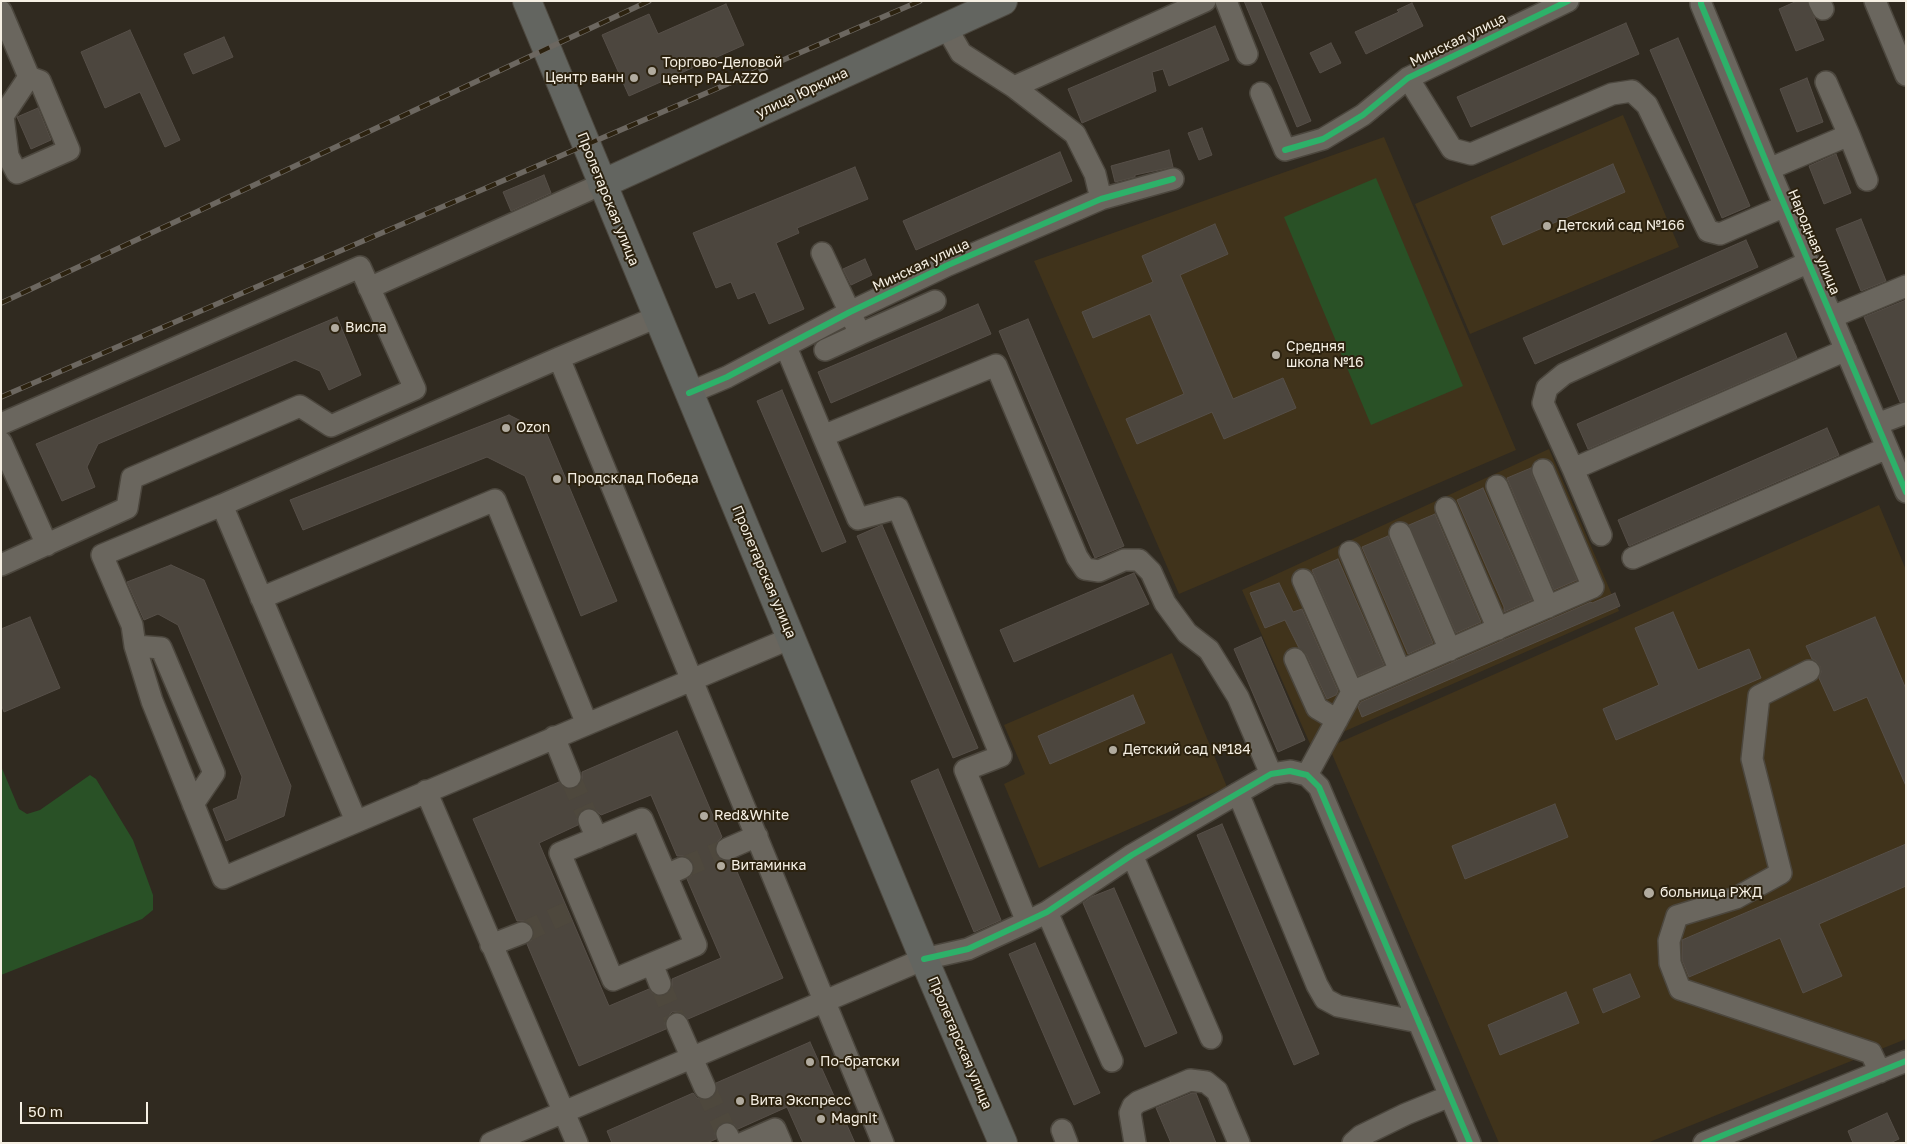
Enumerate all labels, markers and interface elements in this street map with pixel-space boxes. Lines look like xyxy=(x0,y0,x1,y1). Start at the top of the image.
street label: Минская улица xyxy=(1407,9,1509,71)
place label: Торгово-Деловой центр PALAZZO xyxy=(662,55,782,88)
street label: улица Юркина xyxy=(753,64,851,122)
marker: Торгово-Деловой центр PALAZZO xyxy=(646,65,658,77)
place label: Центр ванн xyxy=(545,70,624,86)
marker: Центр ванн xyxy=(628,72,640,84)
street label: Пролетарская улица xyxy=(574,130,642,268)
street label: Народная улица xyxy=(1784,187,1844,297)
place label: Детский сад №166 xyxy=(1557,218,1685,234)
marker: Детский сад №166 xyxy=(1541,220,1553,232)
street label: Минская улица xyxy=(870,235,972,295)
place label: Висла xyxy=(345,320,387,336)
marker: Висла xyxy=(329,322,341,334)
place label: Средняя школа №16 xyxy=(1286,339,1364,372)
marker: Средняя школа №16 xyxy=(1270,349,1282,361)
place label: Ozon xyxy=(516,420,550,436)
marker: Ozon xyxy=(500,422,512,434)
place label: Продсклад Победа xyxy=(567,471,699,487)
marker: Продсклад Победа xyxy=(551,473,563,485)
street label: Пролетарская улица xyxy=(728,503,800,641)
place label: Детский сад №184 xyxy=(1123,742,1251,758)
marker: Детский сад №184 xyxy=(1107,744,1119,756)
place label: Red&White xyxy=(714,808,789,824)
marker: Red&White xyxy=(698,810,710,822)
place label: Витаминка xyxy=(731,858,806,874)
marker: Витаминка xyxy=(715,860,727,872)
place label: больница РЖД xyxy=(1660,885,1762,901)
marker: больница РЖД xyxy=(1642,886,1656,900)
street label: Пролетарская улица xyxy=(924,974,996,1112)
place label: По-братски xyxy=(820,1054,900,1070)
marker: По-братски xyxy=(804,1056,816,1068)
scale bar xyxy=(22,1092,150,1124)
place label: Вита Экспресс xyxy=(750,1093,851,1109)
marker: Вита Экспресс xyxy=(734,1095,746,1107)
text: 50 m xyxy=(28,1102,63,1120)
place label: Magnit xyxy=(831,1111,878,1127)
marker: Magnit xyxy=(815,1113,827,1125)

